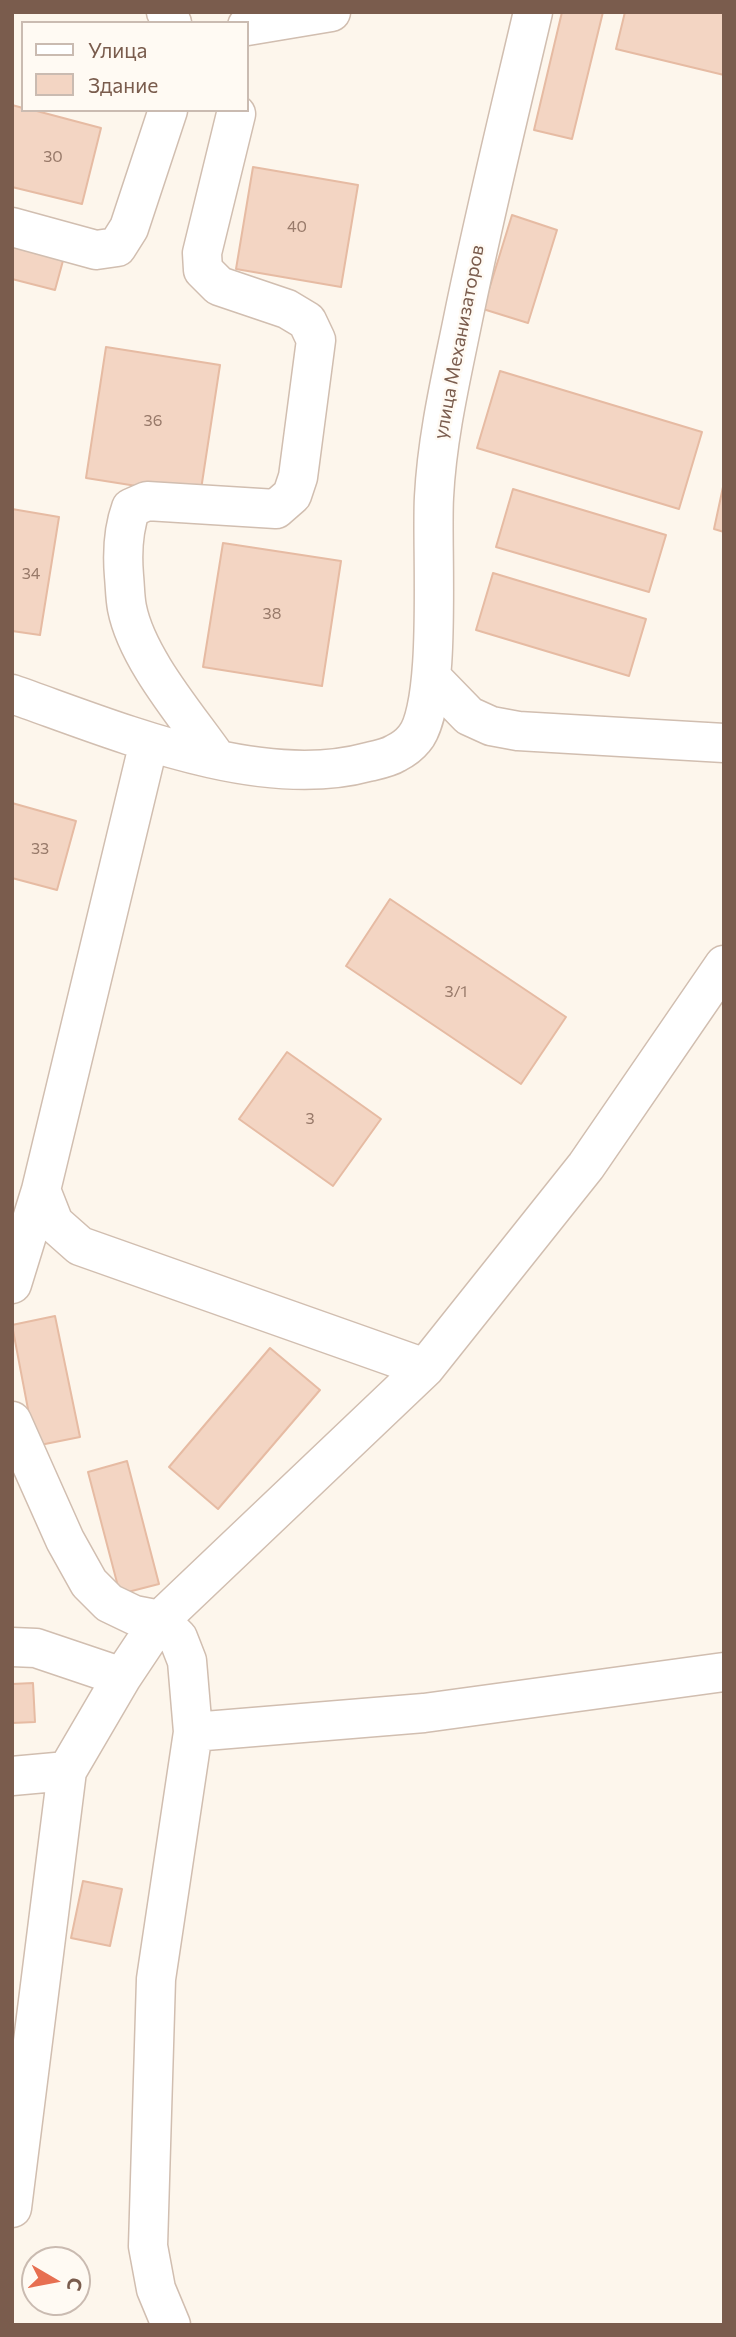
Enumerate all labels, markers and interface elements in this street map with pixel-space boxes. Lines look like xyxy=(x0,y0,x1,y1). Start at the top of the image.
legend xyxy=(21,21,248,112)
text: Улица xyxy=(88,37,147,62)
text: Здание xyxy=(88,72,158,97)
house number: 30 xyxy=(43,147,63,167)
house number: 40 xyxy=(287,217,307,237)
street label: улица Механизаторов xyxy=(429,243,489,441)
house number: 36 xyxy=(144,411,162,431)
house number: 34 xyxy=(22,564,40,584)
house number: 38 xyxy=(263,604,281,624)
house number: 33 xyxy=(31,839,49,859)
house number: 3/1 xyxy=(445,982,467,1002)
house number: 3 xyxy=(305,1109,315,1129)
north arrow xyxy=(21,2246,91,2316)
text: С xyxy=(63,2276,88,2293)

